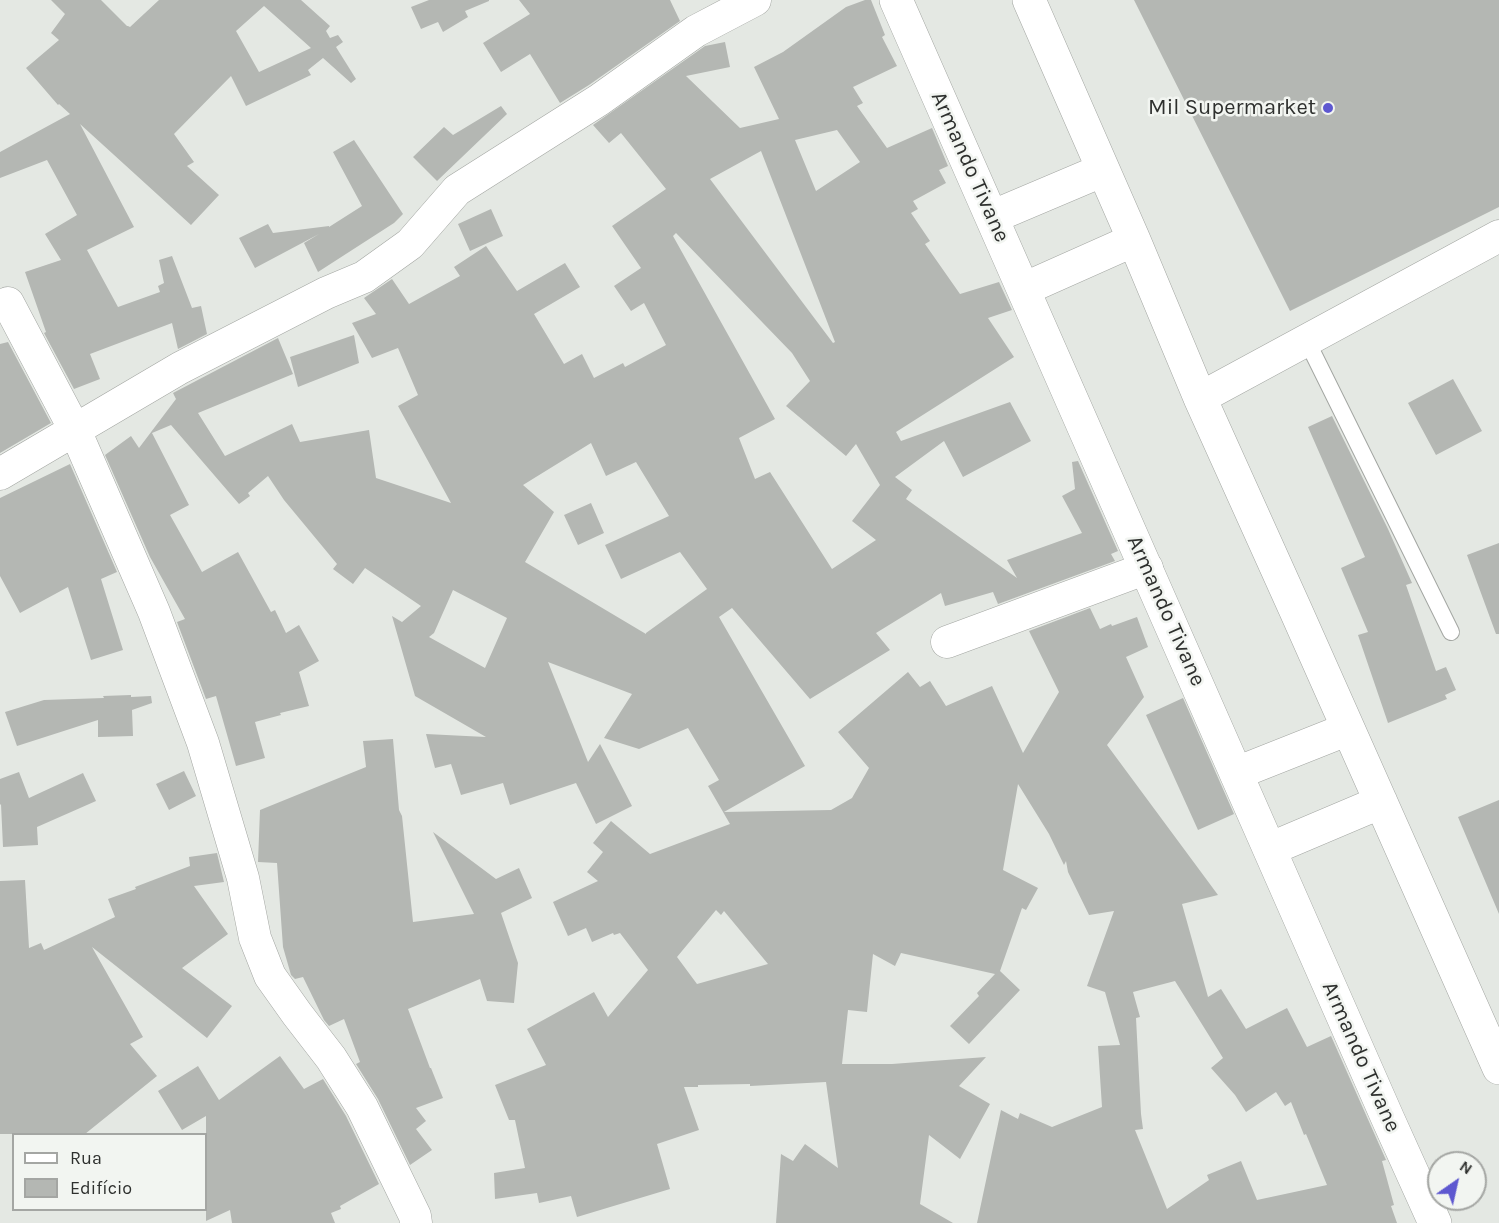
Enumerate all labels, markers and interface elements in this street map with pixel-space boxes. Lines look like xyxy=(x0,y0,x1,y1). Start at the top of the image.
street label: Armando Tivane xyxy=(925,88,1015,246)
place label: Mil Supermarket xyxy=(1148,95,1316,121)
marker: Mil Supermarket xyxy=(1321,101,1335,115)
street label: Armando Tivane xyxy=(1121,532,1211,690)
street label: Armando Tivane xyxy=(1316,978,1406,1136)
legend xyxy=(12,1133,207,1211)
text: Rua xyxy=(70,1147,102,1169)
north arrow xyxy=(1427,1151,1487,1211)
text: N xyxy=(1456,1156,1476,1178)
text: Edifício xyxy=(70,1177,132,1199)

